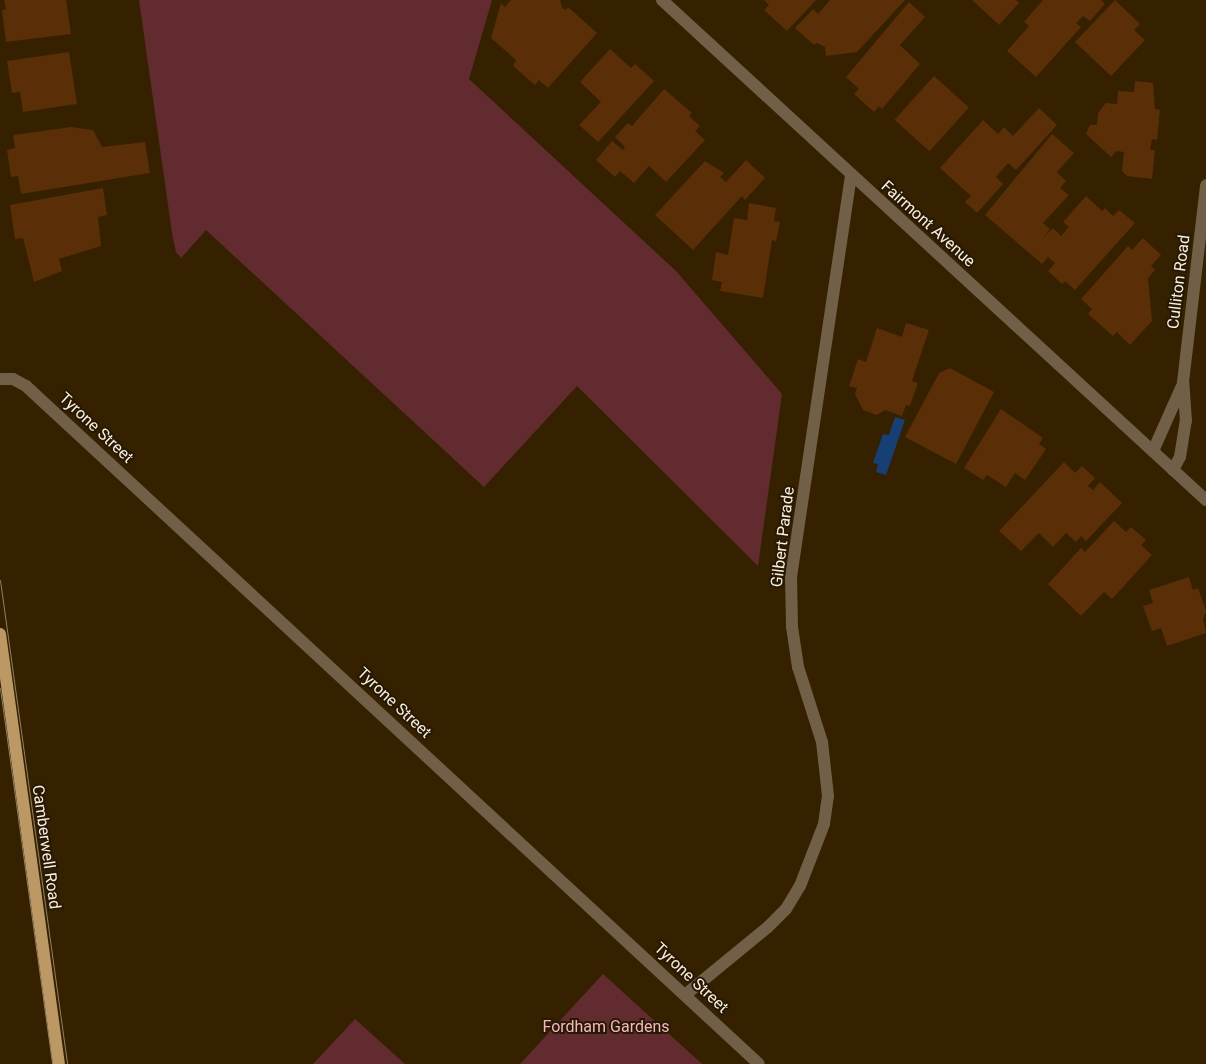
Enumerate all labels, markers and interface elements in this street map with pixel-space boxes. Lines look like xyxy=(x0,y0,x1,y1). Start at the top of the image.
street label: Fairmont Avenue xyxy=(877,177,979,271)
street label: Culliton Road xyxy=(1164,234,1194,330)
street label: Tyrone Street xyxy=(55,389,137,467)
street label: Gilbert Parade xyxy=(767,486,799,588)
street label: Tyrone Street xyxy=(353,664,435,742)
street label: Camberwell Road xyxy=(28,784,64,910)
street label: Tyrone Street xyxy=(650,939,732,1017)
park label: Fordham Gardens xyxy=(542,1017,670,1037)

